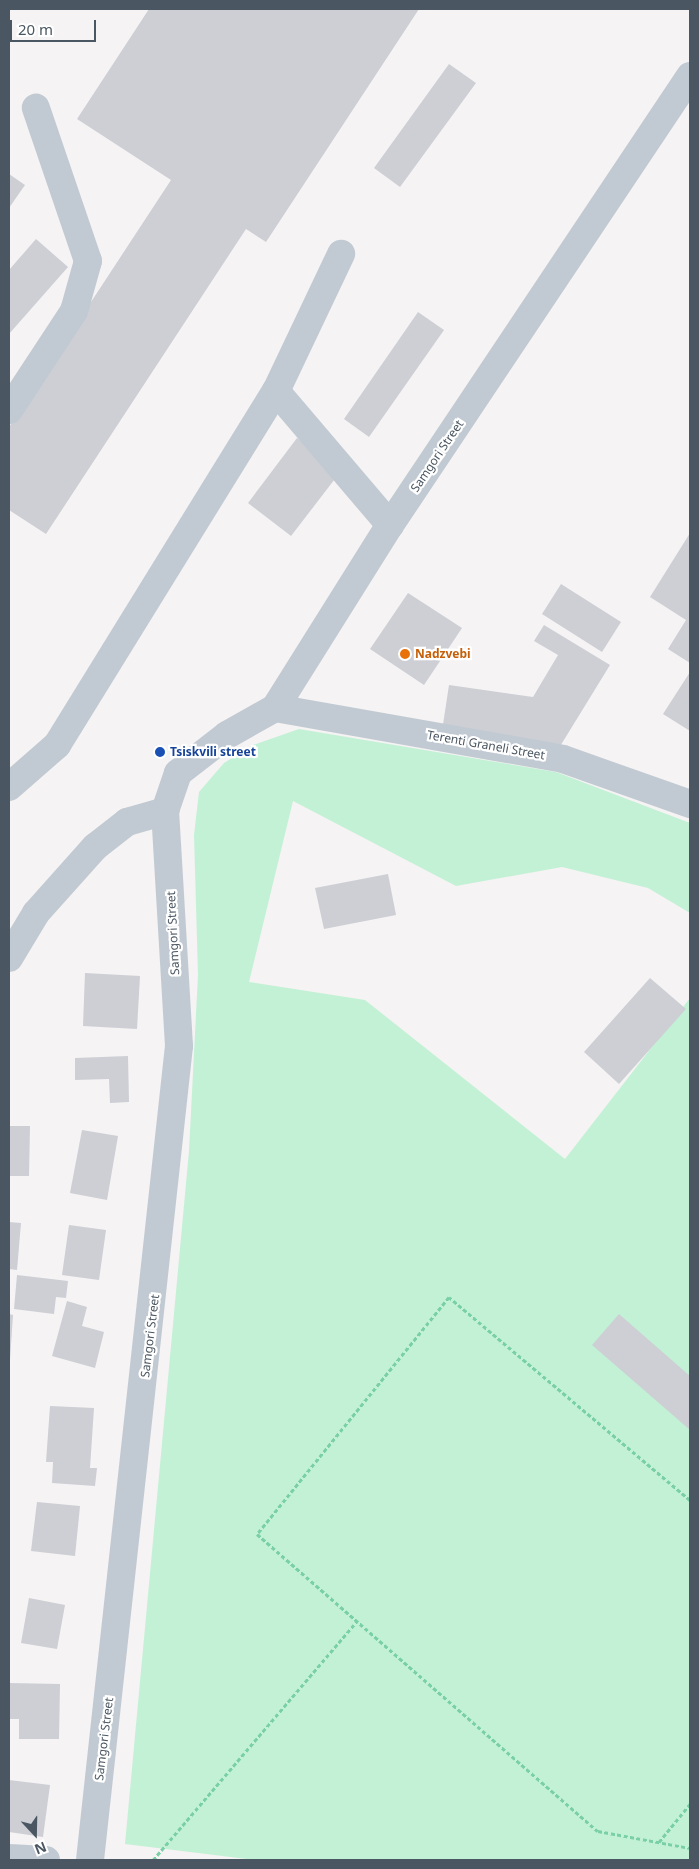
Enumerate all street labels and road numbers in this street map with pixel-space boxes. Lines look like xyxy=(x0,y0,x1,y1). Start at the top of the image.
street label: Samgori Street xyxy=(408,417,466,495)
street label: Terenti Graneli Street xyxy=(426,728,546,762)
street label: Samgori Street xyxy=(164,891,182,975)
street label: Samgori Street xyxy=(138,1294,162,1378)
street label: Samgori Street xyxy=(92,1697,116,1781)

